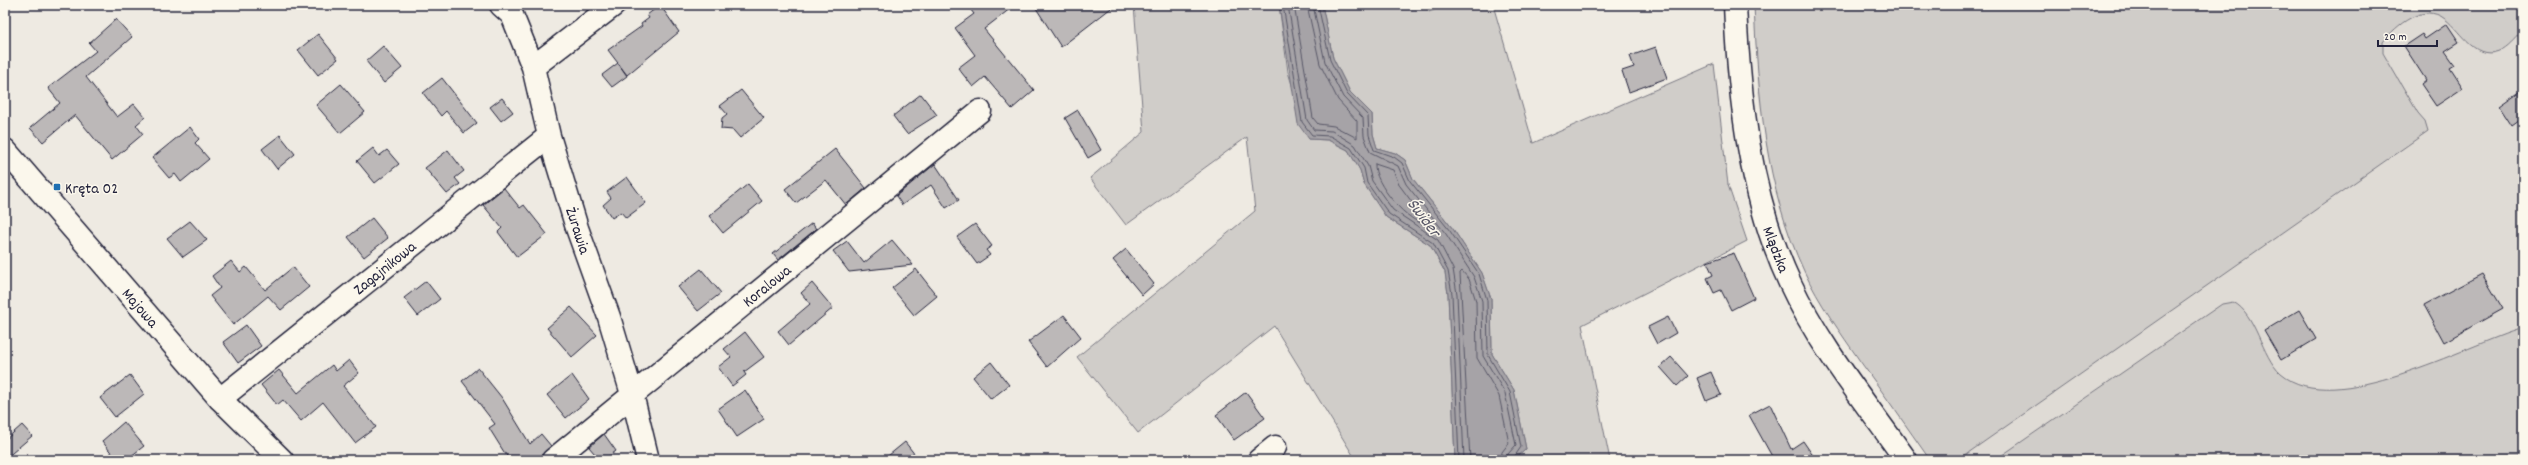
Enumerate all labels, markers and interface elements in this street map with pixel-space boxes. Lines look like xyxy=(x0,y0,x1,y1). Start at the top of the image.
scale bar xyxy=(2378,22,2437,48)
text: 20 m xyxy=(2384,29,2407,46)
place label: Kręta 02 xyxy=(65,178,118,201)
marker: Kręta 02 xyxy=(52,182,62,192)
water label: Świder xyxy=(1400,194,1446,244)
street label: Żurawia xyxy=(558,204,595,258)
street label: Mlądzka xyxy=(1755,223,1794,277)
street label: Zagajnikowa xyxy=(349,236,422,302)
street label: Koralowa xyxy=(738,260,797,314)
street label: Majowa xyxy=(115,284,163,334)

